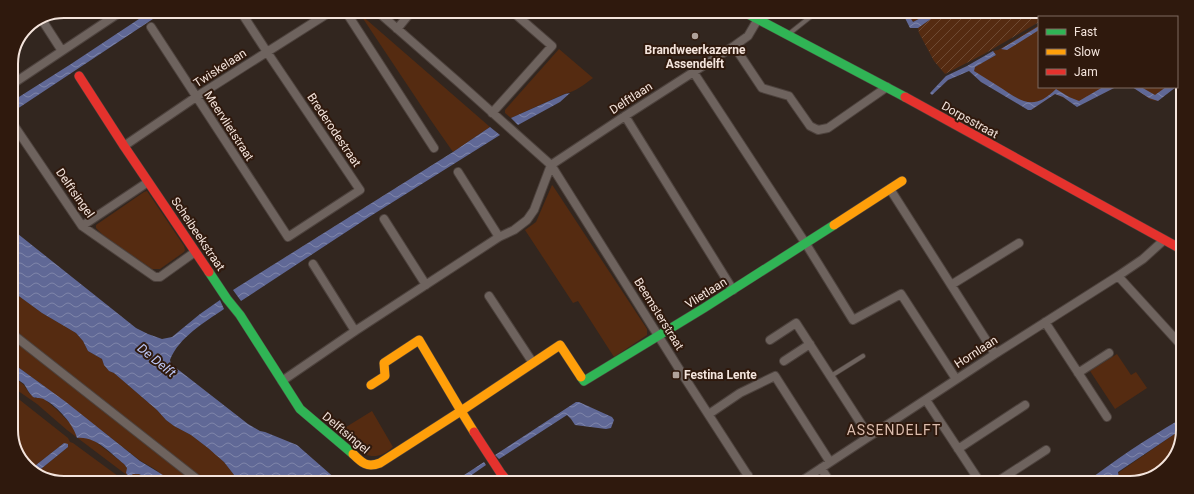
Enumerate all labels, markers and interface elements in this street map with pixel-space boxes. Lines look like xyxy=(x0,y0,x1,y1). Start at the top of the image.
legend xyxy=(1038,16,1178,88)
text: Fast xyxy=(1074,25,1097,39)
marker: Brandweerkazerne Assendelft xyxy=(690,31,700,41)
place label: Brandweerkazerne Assendelft xyxy=(645,43,746,71)
text: Slow xyxy=(1074,45,1100,59)
street label: Twiskelaan xyxy=(191,46,249,90)
text: Jam xyxy=(1074,65,1098,79)
street label: Delftlaan xyxy=(607,79,655,117)
street label: Meervlietstraat xyxy=(201,89,257,164)
street label: Brederodestraat xyxy=(304,91,364,170)
street label: Dorpsstraat xyxy=(939,99,1001,141)
street label: Delftsingel xyxy=(53,166,97,220)
street label: Scheibeekstraat xyxy=(168,195,228,274)
street label: Beemsterstraat xyxy=(631,275,687,353)
street label: Vlietlaan xyxy=(683,275,729,311)
street label: Hornlaan xyxy=(952,333,1000,371)
water label: De Delft xyxy=(135,340,179,381)
place label: Festina Lente xyxy=(684,368,757,382)
marker: Festina Lente xyxy=(671,370,681,380)
street label: Delftsingel xyxy=(320,409,372,457)
district label: ASSENDELFT xyxy=(847,422,941,438)

